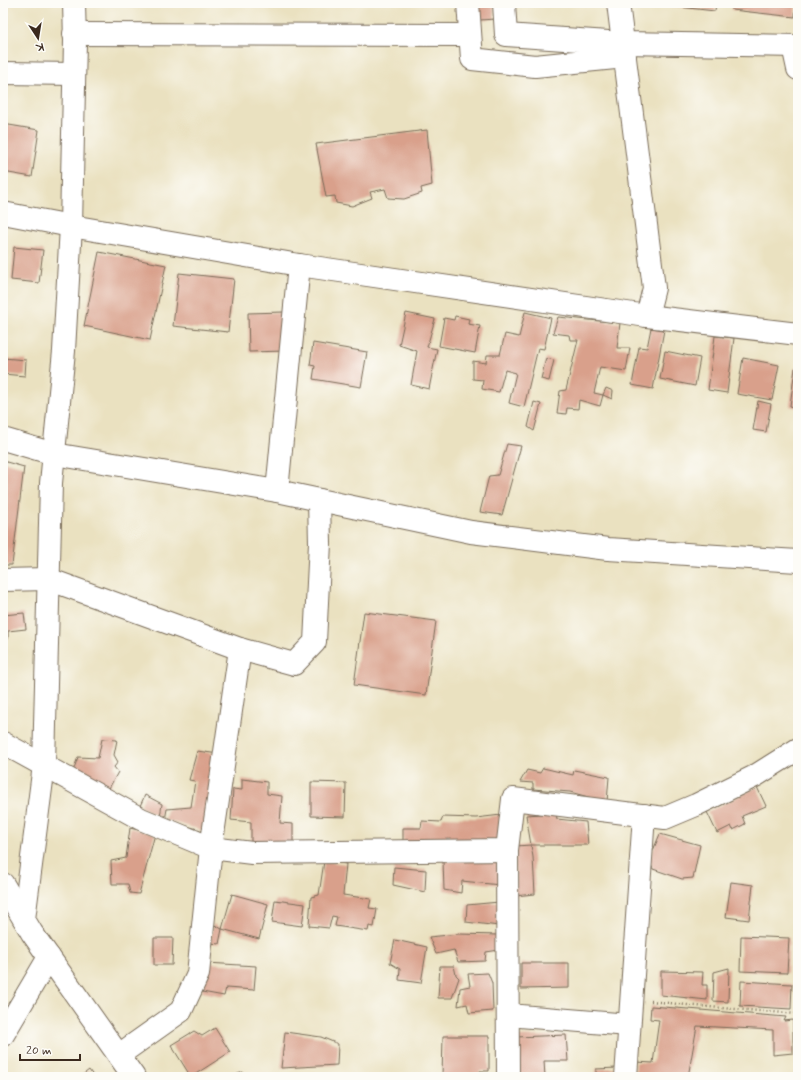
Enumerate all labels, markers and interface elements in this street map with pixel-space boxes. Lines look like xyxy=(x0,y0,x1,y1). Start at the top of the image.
north arrow xyxy=(18,18,58,58)
text: K xyxy=(34,39,45,55)
scale bar xyxy=(20,1036,80,1062)
text: 20 m xyxy=(26,1043,52,1059)

